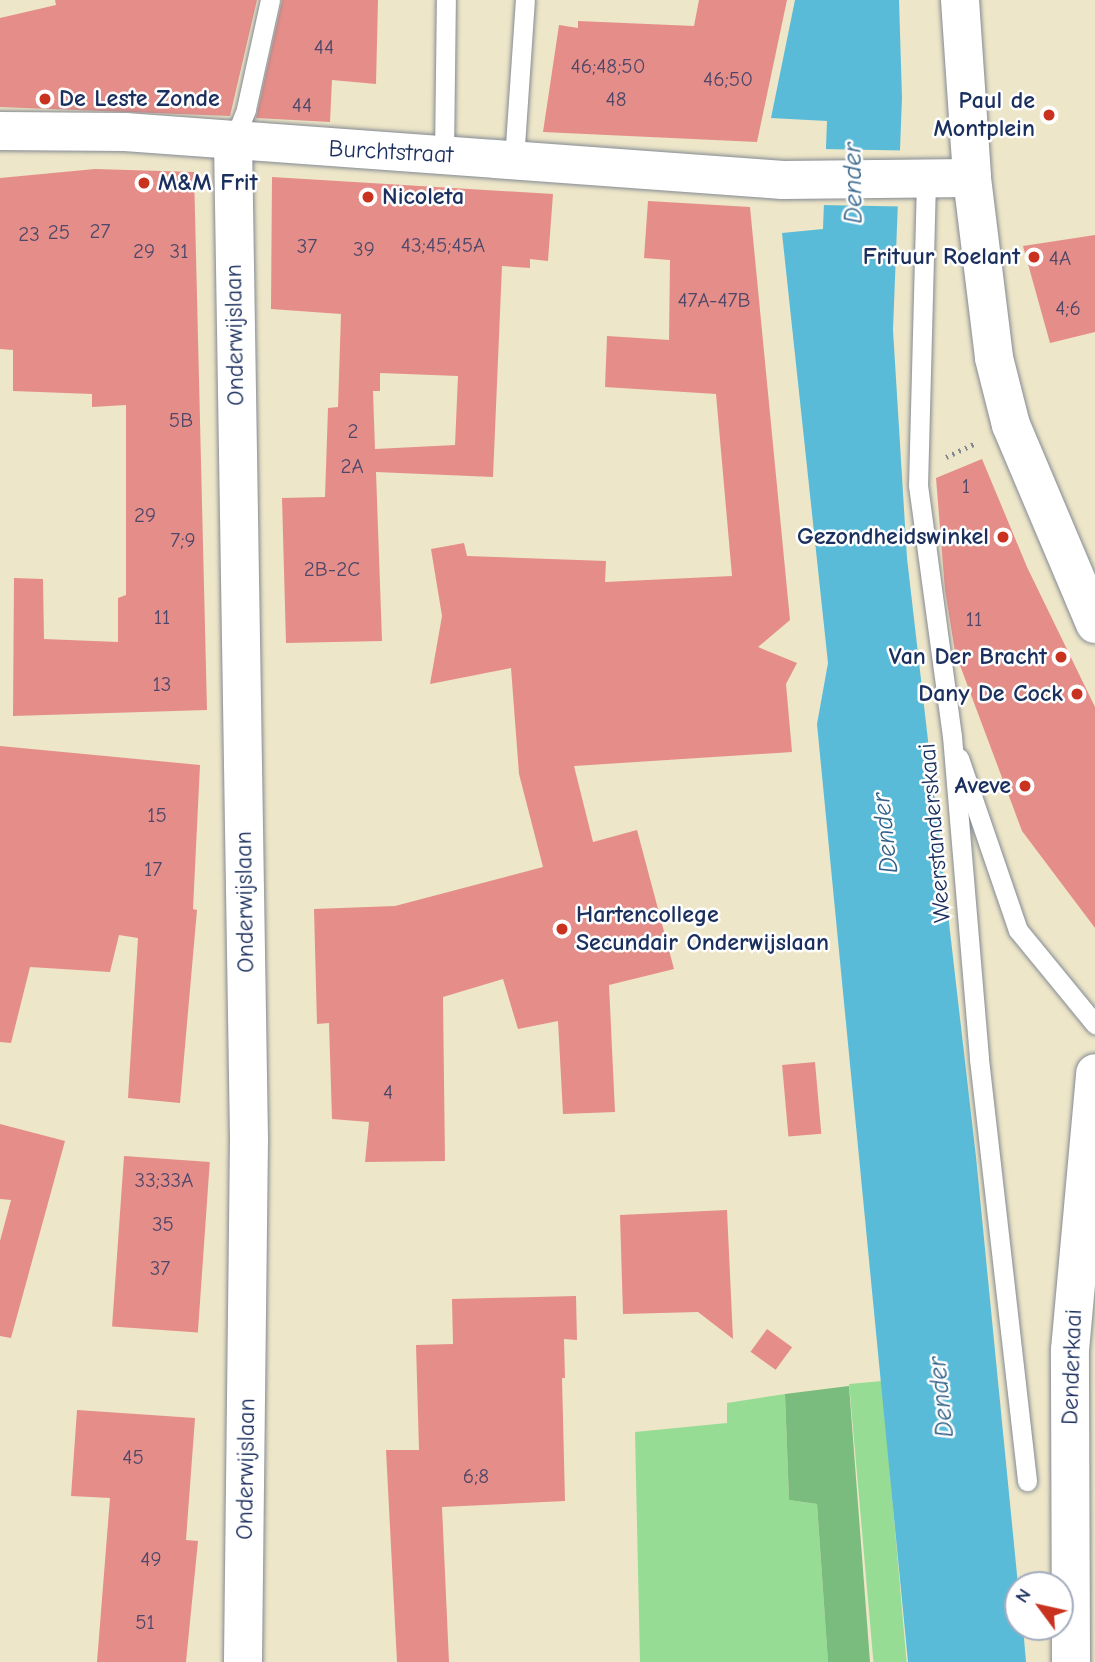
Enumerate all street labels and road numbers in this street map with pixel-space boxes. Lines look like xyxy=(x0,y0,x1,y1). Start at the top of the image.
street label: Burchtstraat xyxy=(328,134,454,170)
street label: Onderwijslaan xyxy=(219,264,251,406)
street label: Weerstanderskaai xyxy=(913,742,957,924)
street label: Onderwijslaan xyxy=(229,831,261,973)
street label: Denderkaai xyxy=(1056,1309,1088,1425)
street label: Onderwijslaan xyxy=(230,1398,262,1540)

